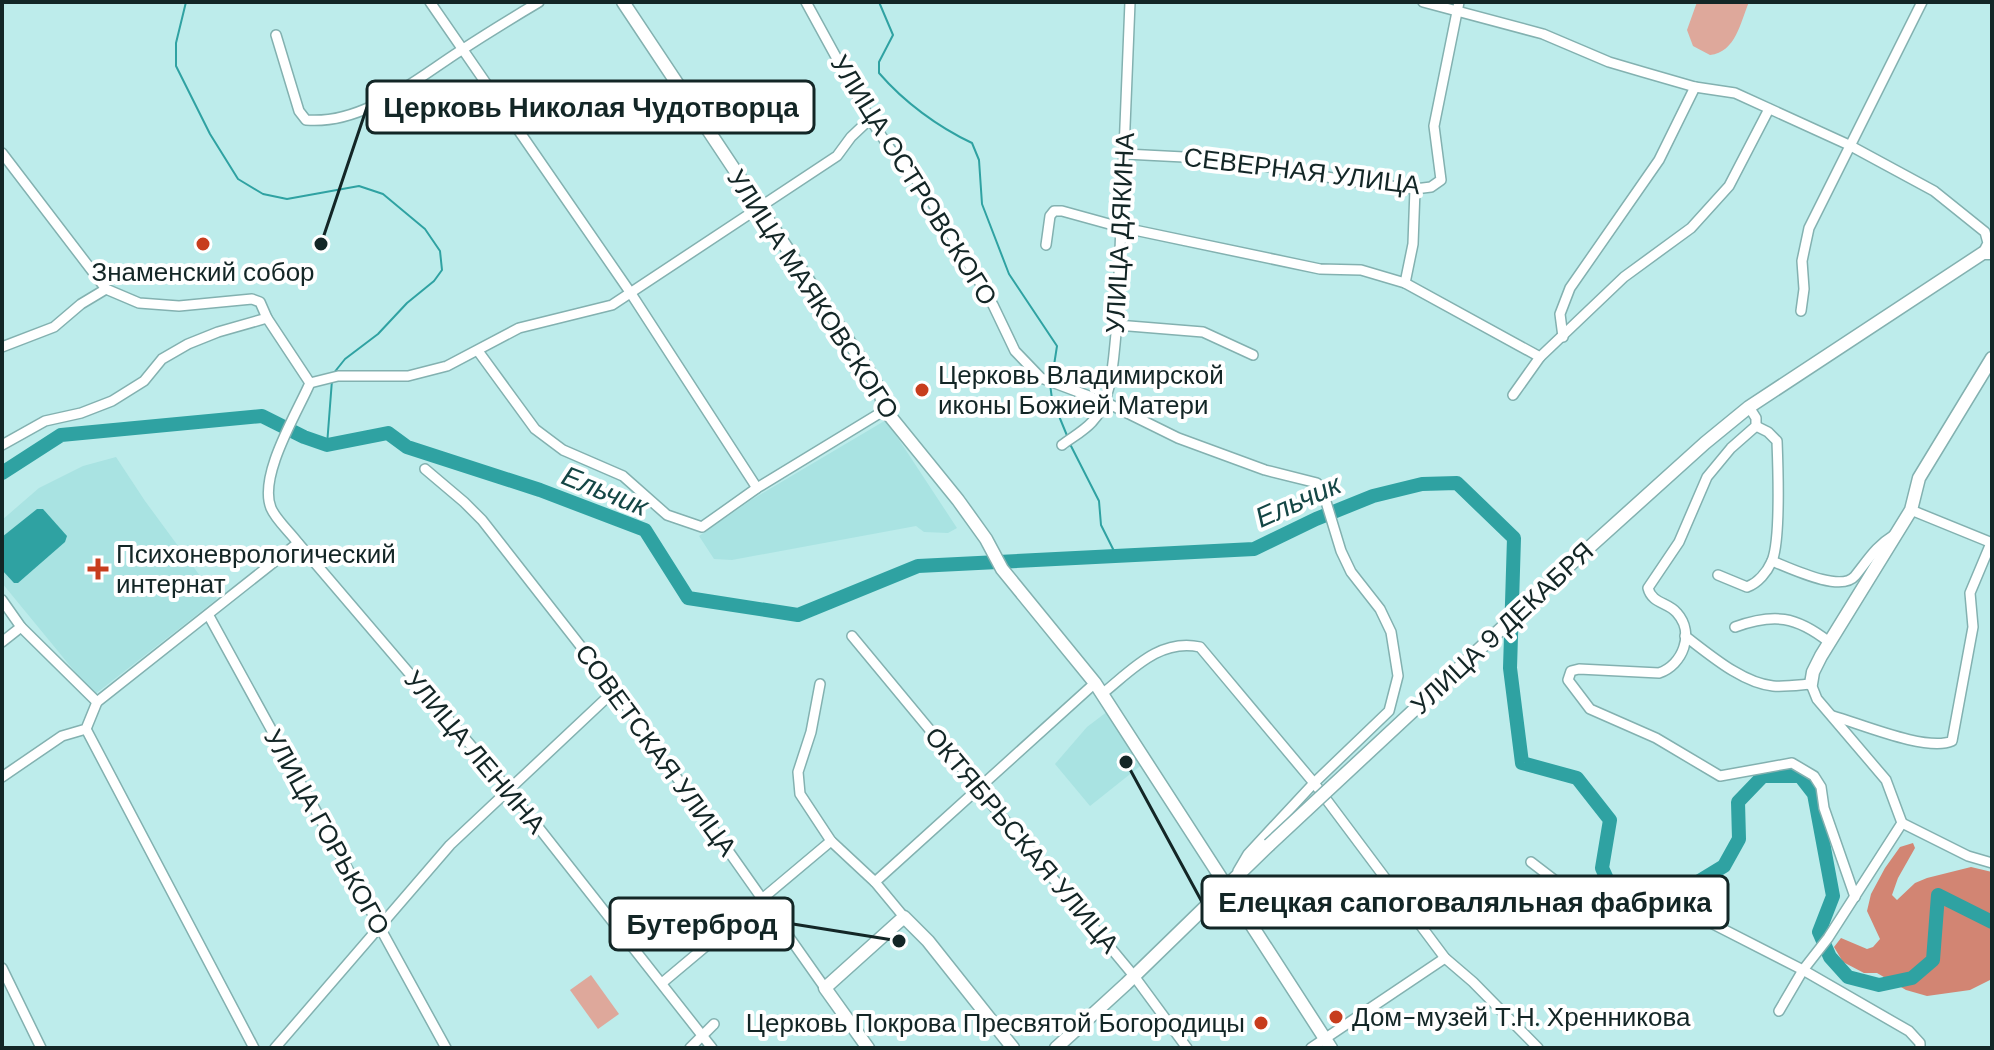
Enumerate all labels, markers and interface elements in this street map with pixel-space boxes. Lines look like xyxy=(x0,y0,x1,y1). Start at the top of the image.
street label: УЛИЦА ОСТРОВСКОГО xyxy=(823,48,1005,312)
callout: Церковь Николая Чудотворца xyxy=(367,81,814,133)
text: Церковь Николая Чудотворца xyxy=(383,89,799,126)
street label: УЛИЦА ДЯКИНА xyxy=(1098,131,1142,334)
street label: СЕВЕРНАЯ УЛИЦА xyxy=(1182,140,1423,202)
street label: УЛИЦА МАЯКОВСКОГО xyxy=(720,163,906,425)
marker: Знаменский собор xyxy=(194,235,212,253)
place label: Знаменский собор xyxy=(91,255,315,289)
place label: Церковь Владимирской иконы Божией Матери xyxy=(938,358,1224,422)
marker: Церковь Владимирской иконы Божией Матери xyxy=(913,381,931,399)
water label: Ельчик xyxy=(556,457,655,526)
water label: Ельчик xyxy=(1249,465,1348,536)
street label: УЛИЦА 9 ДЕКАБРЯ xyxy=(1403,534,1601,722)
place label: Психоневрологический интернат xyxy=(116,537,396,601)
marker: Психоневрологический интернат xyxy=(87,558,109,580)
street label: СОВЕТСКАЯ УЛИЦА xyxy=(568,637,745,863)
street label: УЛИЦА ЛЕНИНА xyxy=(397,663,554,841)
street label: ОКТЯБРЬСКАЯ УЛИЦА xyxy=(917,720,1127,961)
street label: УЛИЦА ГОРЬКОГО xyxy=(256,723,398,941)
callout: Елецкая сапоговаляльная фабрика xyxy=(1202,876,1728,928)
text: Елецкая сапоговаляльная фабрика xyxy=(1218,884,1712,921)
callout: Бутерброд xyxy=(610,898,793,950)
text: Бутерброд xyxy=(627,906,778,943)
place label: Дом-музей Т.Н. Хренникова xyxy=(1352,1000,1691,1034)
place label: Церковь Покрова Пресвятой Богородицы xyxy=(746,1006,1245,1040)
marker: Дом-музей Т.Н. Хренникова xyxy=(1327,1008,1345,1026)
marker: Церковь Покрова Пресвятой Богородицы xyxy=(1252,1014,1270,1032)

